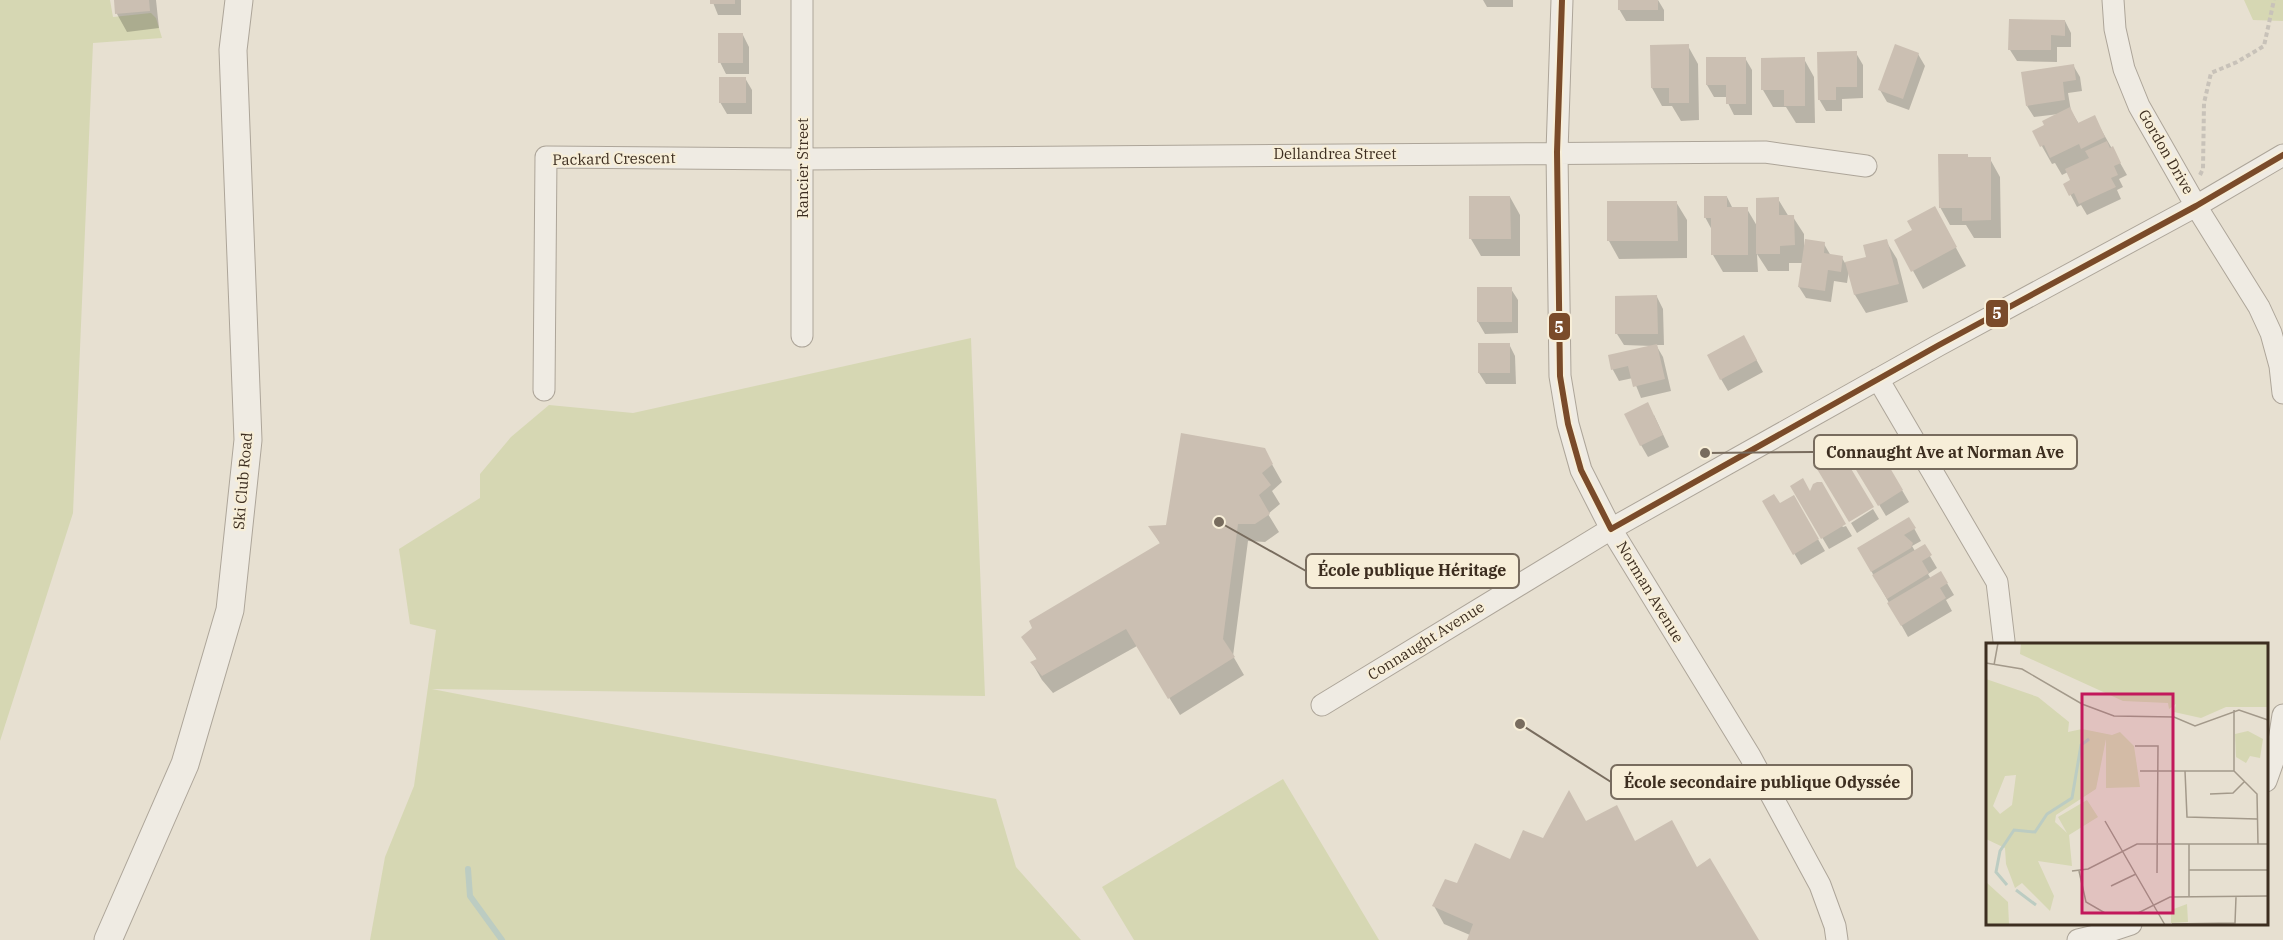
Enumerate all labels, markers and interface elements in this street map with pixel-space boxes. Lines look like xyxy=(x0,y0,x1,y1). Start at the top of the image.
street label: Gordon Drive xyxy=(2135,106,2198,197)
street label: Rancier Street xyxy=(793,118,812,218)
street label: Dellandrea Street xyxy=(1273,144,1397,163)
street label: Packard Crescent xyxy=(552,148,676,169)
line badge: 5 xyxy=(1985,299,2009,328)
text: 5 xyxy=(1992,303,2002,323)
line badge: 5 xyxy=(1548,312,1571,341)
text: 5 xyxy=(1554,317,1564,337)
street label: Ski Club Road xyxy=(229,432,256,530)
callout: Connaught Ave at Norman Ave xyxy=(1814,435,2077,469)
text: Connaught Ave at Norman Ave xyxy=(1826,442,2064,462)
street label: Norman Avenue xyxy=(1613,538,1688,646)
callout: École publique Héritage xyxy=(1306,554,1519,588)
text: École publique Héritage xyxy=(1318,559,1506,580)
street label: Connaught Avenue xyxy=(1364,597,1487,684)
inset map xyxy=(1986,643,2268,925)
callout: École secondaire publique Odyssée xyxy=(1611,765,1912,799)
text: École secondaire publique Odyssée xyxy=(1624,771,1900,792)

